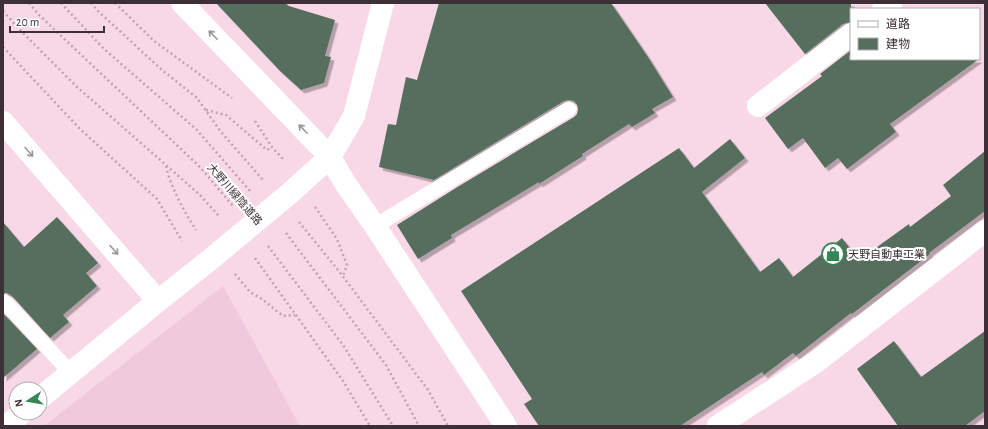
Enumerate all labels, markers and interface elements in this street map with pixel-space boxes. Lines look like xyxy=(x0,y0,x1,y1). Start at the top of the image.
scale bar xyxy=(10,8,104,34)
legend xyxy=(850,8,980,60)
text: 20 m xyxy=(16,16,39,28)
text: 道路 xyxy=(886,17,910,30)
one-way arrow xyxy=(208,30,218,40)
text: 建物 xyxy=(886,37,910,50)
one-way arrow xyxy=(298,124,308,134)
one-way arrow xyxy=(24,146,33,157)
street label: 大野川緑陰道路 xyxy=(205,161,265,227)
shop icon: 天野自動車工業 xyxy=(820,241,846,267)
one-way arrow xyxy=(109,245,118,255)
place label: 天野自動車工業 xyxy=(848,248,925,260)
north arrow xyxy=(8,381,48,421)
text: N xyxy=(13,398,25,408)

